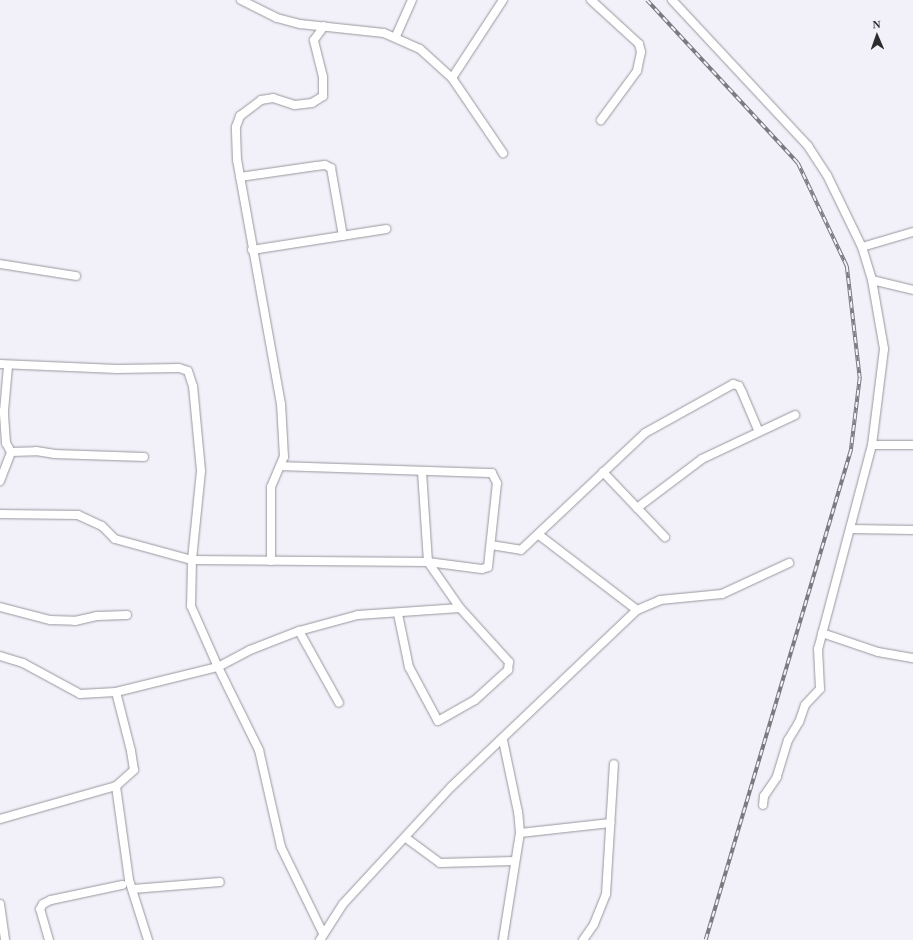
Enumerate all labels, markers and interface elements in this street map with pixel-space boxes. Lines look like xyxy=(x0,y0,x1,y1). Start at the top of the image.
north arrow xyxy=(857,16,897,56)
text: N xyxy=(872,18,881,30)

